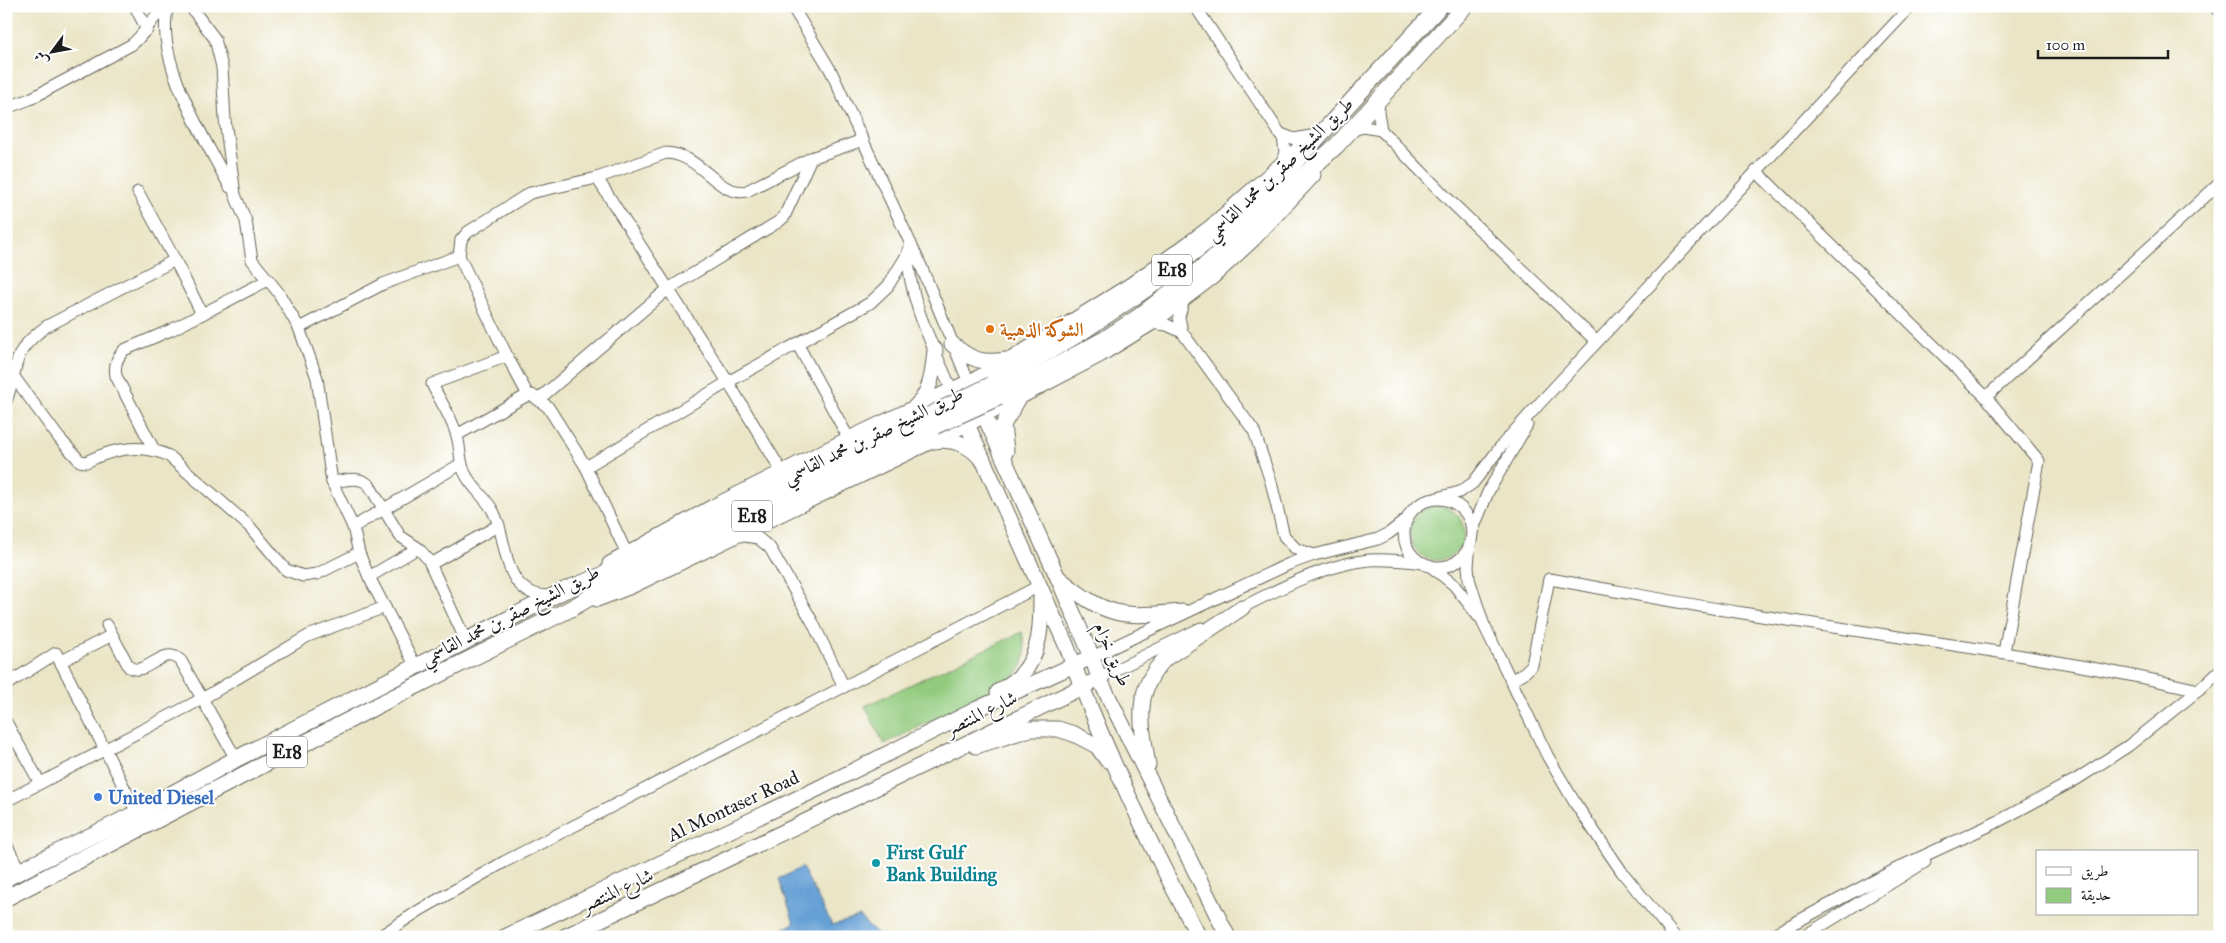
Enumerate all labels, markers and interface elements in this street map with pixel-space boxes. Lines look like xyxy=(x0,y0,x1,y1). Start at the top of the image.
north arrow xyxy=(28,28,78,78)
scale bar xyxy=(2038,28,2168,60)
text: 100 m xyxy=(2046,36,2086,54)
text: ش xyxy=(30,48,52,69)
street label: طريق الشيخ صقر بن محمد القاسمي xyxy=(1200,92,1363,251)
road number: E18 xyxy=(1152,254,1192,286)
place label: الشوكة الذهبية xyxy=(1000,318,1084,342)
marker: الشوكة الذهبية xyxy=(984,323,996,335)
street label: طريق الشيخ صقر بن محمد القاسمي xyxy=(779,381,970,495)
road number: E18 xyxy=(732,501,772,532)
street label: طريق الشيخ صقر بن محمد القاسمي xyxy=(417,560,606,676)
street label: طريق خزام xyxy=(1084,618,1137,692)
street label: شارع المنتصر xyxy=(939,686,1023,745)
road number: E18 xyxy=(267,736,307,768)
street label: Al Montaser Road xyxy=(663,765,803,847)
place label: United Diesel xyxy=(108,786,215,809)
marker: United Diesel xyxy=(92,791,104,803)
place label: First Gulf Bank Building xyxy=(886,841,998,887)
legend xyxy=(2036,850,2198,916)
marker: First Gulf Bank Building xyxy=(870,857,882,869)
text: طريق xyxy=(2081,862,2108,881)
street label: شارع المنتصر xyxy=(575,863,659,921)
text: حديقة xyxy=(2081,886,2111,904)

